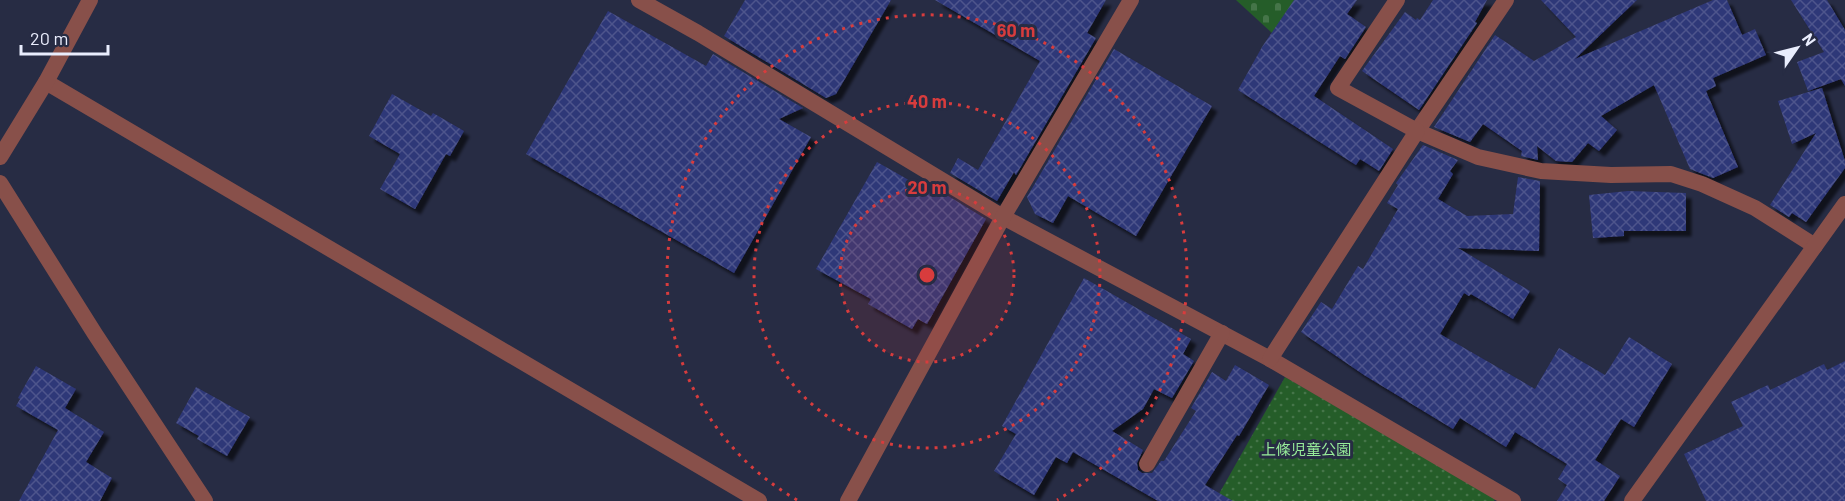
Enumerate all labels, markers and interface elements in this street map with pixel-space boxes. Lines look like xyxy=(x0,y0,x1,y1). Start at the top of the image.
scale bar xyxy=(21,18,108,56)
north arrow xyxy=(1767,18,1827,78)
text: 60 m xyxy=(997,19,1035,41)
text: 20 m xyxy=(30,27,68,49)
text: N xyxy=(1799,29,1821,49)
text: 40 m xyxy=(907,90,947,112)
text: 20 m xyxy=(908,176,946,198)
centre of rings xyxy=(917,265,937,285)
park label: 上條児童公園 xyxy=(1261,440,1351,458)

